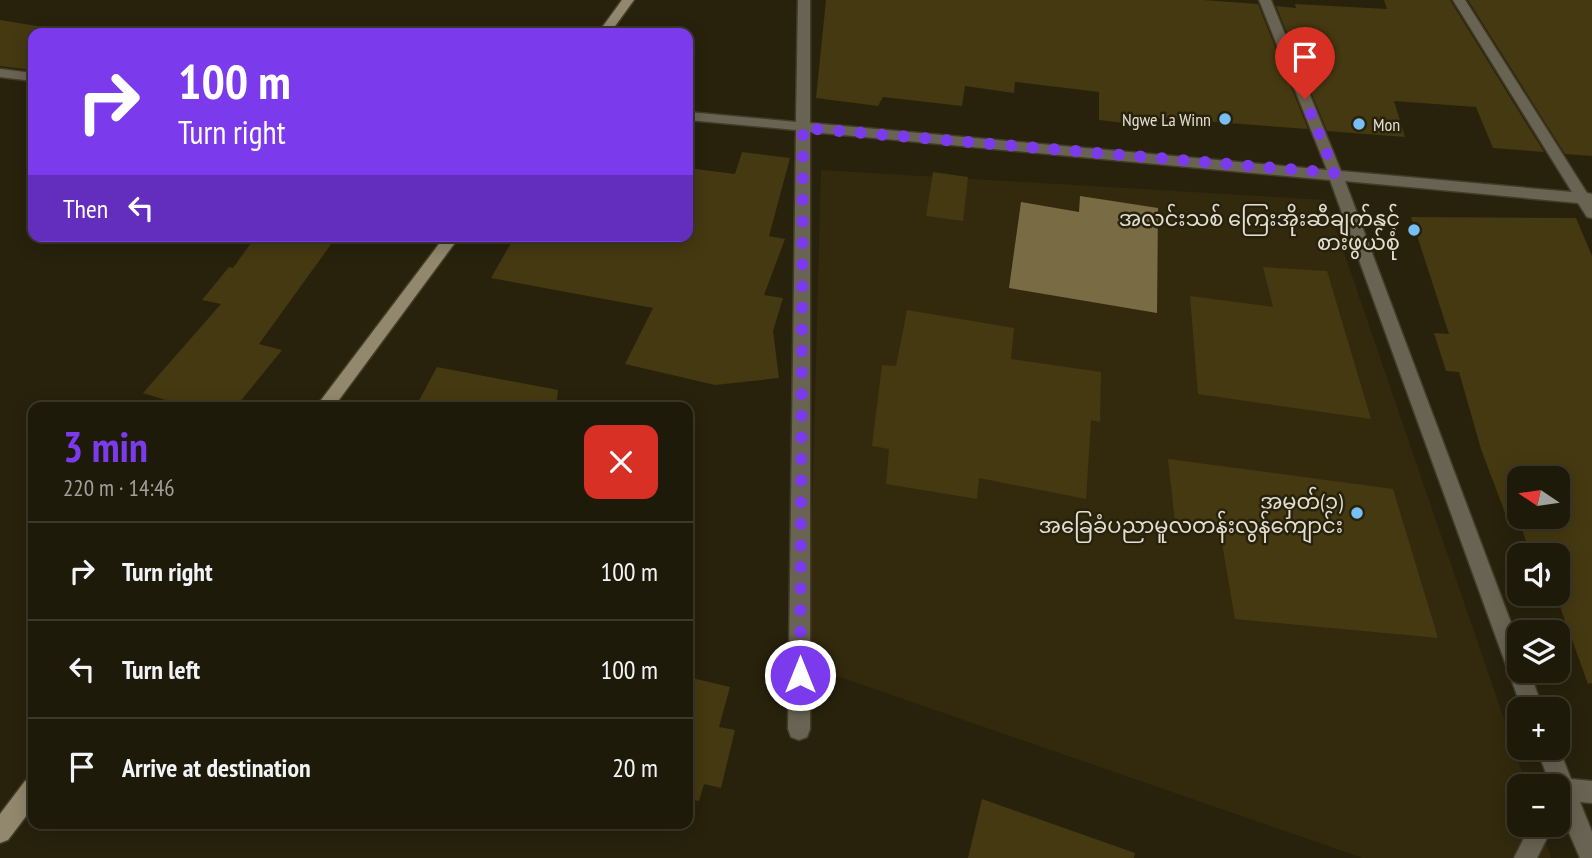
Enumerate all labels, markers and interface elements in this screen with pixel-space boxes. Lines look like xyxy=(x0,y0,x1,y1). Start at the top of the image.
pin xyxy=(1275,27,1335,99)
icon: arrive xyxy=(1286,38,1324,76)
text: 100 m xyxy=(178,49,291,113)
icon: right xyxy=(63,56,154,147)
place label: Ngwe La Winn xyxy=(1122,108,1211,131)
text: Turn right xyxy=(178,111,286,153)
marker: Ngwe La Winn xyxy=(1217,111,1233,127)
place label: Mon xyxy=(1373,113,1400,136)
marker: Mon xyxy=(1351,116,1367,132)
icon: left xyxy=(122,189,160,227)
text: Then xyxy=(63,192,108,225)
place label: အလင်းသစ် ကြေးအိုးဆီချက်နှင့် စားဖွယ်စုံ xyxy=(1119,203,1400,260)
marker: အလင်းသစ် ကြေးအိုးဆီချက်နှင့် စားဖွယ်စုံ xyxy=(1406,222,1422,238)
text: 3 min xyxy=(63,419,148,474)
button: close xyxy=(584,425,658,499)
north arrow xyxy=(1507,466,1570,528)
map controls xyxy=(1507,466,1570,837)
text: 220 m · 14:46 xyxy=(63,473,175,502)
place label: အမှတ်(၁) အခြေခံပညာမူလတန်းလွန်ကျောင်း xyxy=(1039,486,1343,544)
marker: အမှတ်(၁) အခြေခံပညာမူလတန်းလွန်ကျောင်း xyxy=(1349,505,1365,521)
button: sound xyxy=(1507,543,1570,606)
icon: right xyxy=(63,552,101,590)
text: Turn right xyxy=(122,555,213,588)
text: 100 m xyxy=(600,555,658,588)
button: layers xyxy=(1507,620,1570,683)
position arrow xyxy=(763,638,837,712)
icon: left xyxy=(63,650,101,688)
text: Turn left xyxy=(122,653,200,686)
text: 100 m xyxy=(600,653,658,686)
button: + xyxy=(1507,697,1570,760)
icon: arrive xyxy=(63,748,101,786)
text: Arrive at destination xyxy=(122,751,311,784)
text: 20 m xyxy=(612,751,658,784)
button: − xyxy=(1507,774,1570,837)

